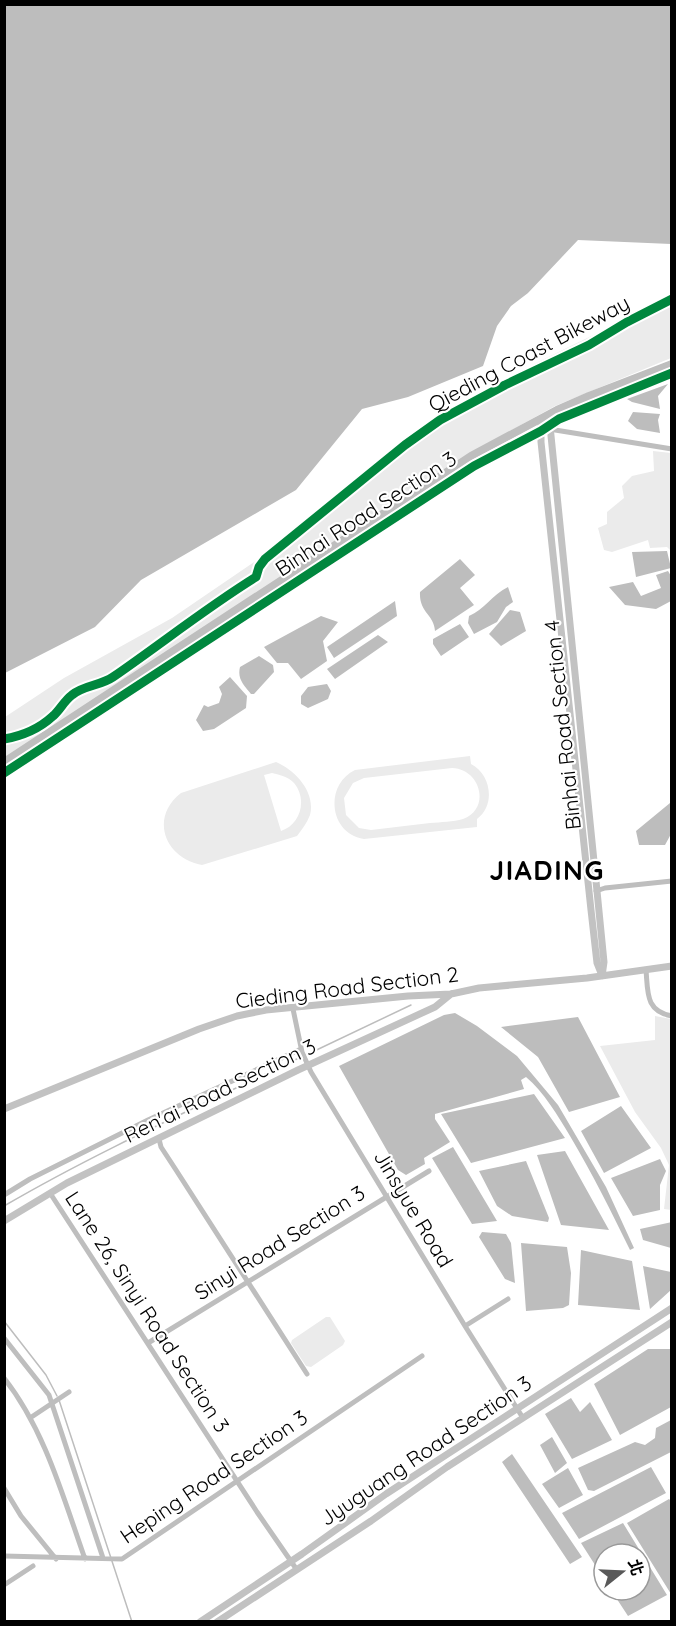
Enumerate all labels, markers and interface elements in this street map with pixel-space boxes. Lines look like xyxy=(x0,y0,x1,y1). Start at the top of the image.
street label: Qieding Coast Bikeway xyxy=(424,289,634,417)
street label: Binhai Road Section 3 xyxy=(270,445,461,581)
street label: Binhai Road Section 4 xyxy=(538,619,586,831)
district label: JIADING xyxy=(489,853,605,887)
street label: Cieding Road Section 2 xyxy=(234,960,460,1014)
street label: Ren'ai Road Section 3 xyxy=(119,1032,320,1148)
street label: Jinsyue Road xyxy=(369,1145,459,1272)
street label: Sinyi Road Section 3 xyxy=(189,1179,369,1305)
street label: Lane 26, Sinyi Road Section 3 xyxy=(60,1186,236,1437)
street label: Jyuguang Road Section 3 xyxy=(315,1370,536,1531)
street label: Heping Road Section 3 xyxy=(115,1404,312,1549)
north arrow xyxy=(592,1542,652,1602)
text: 北 xyxy=(624,1557,648,1578)

